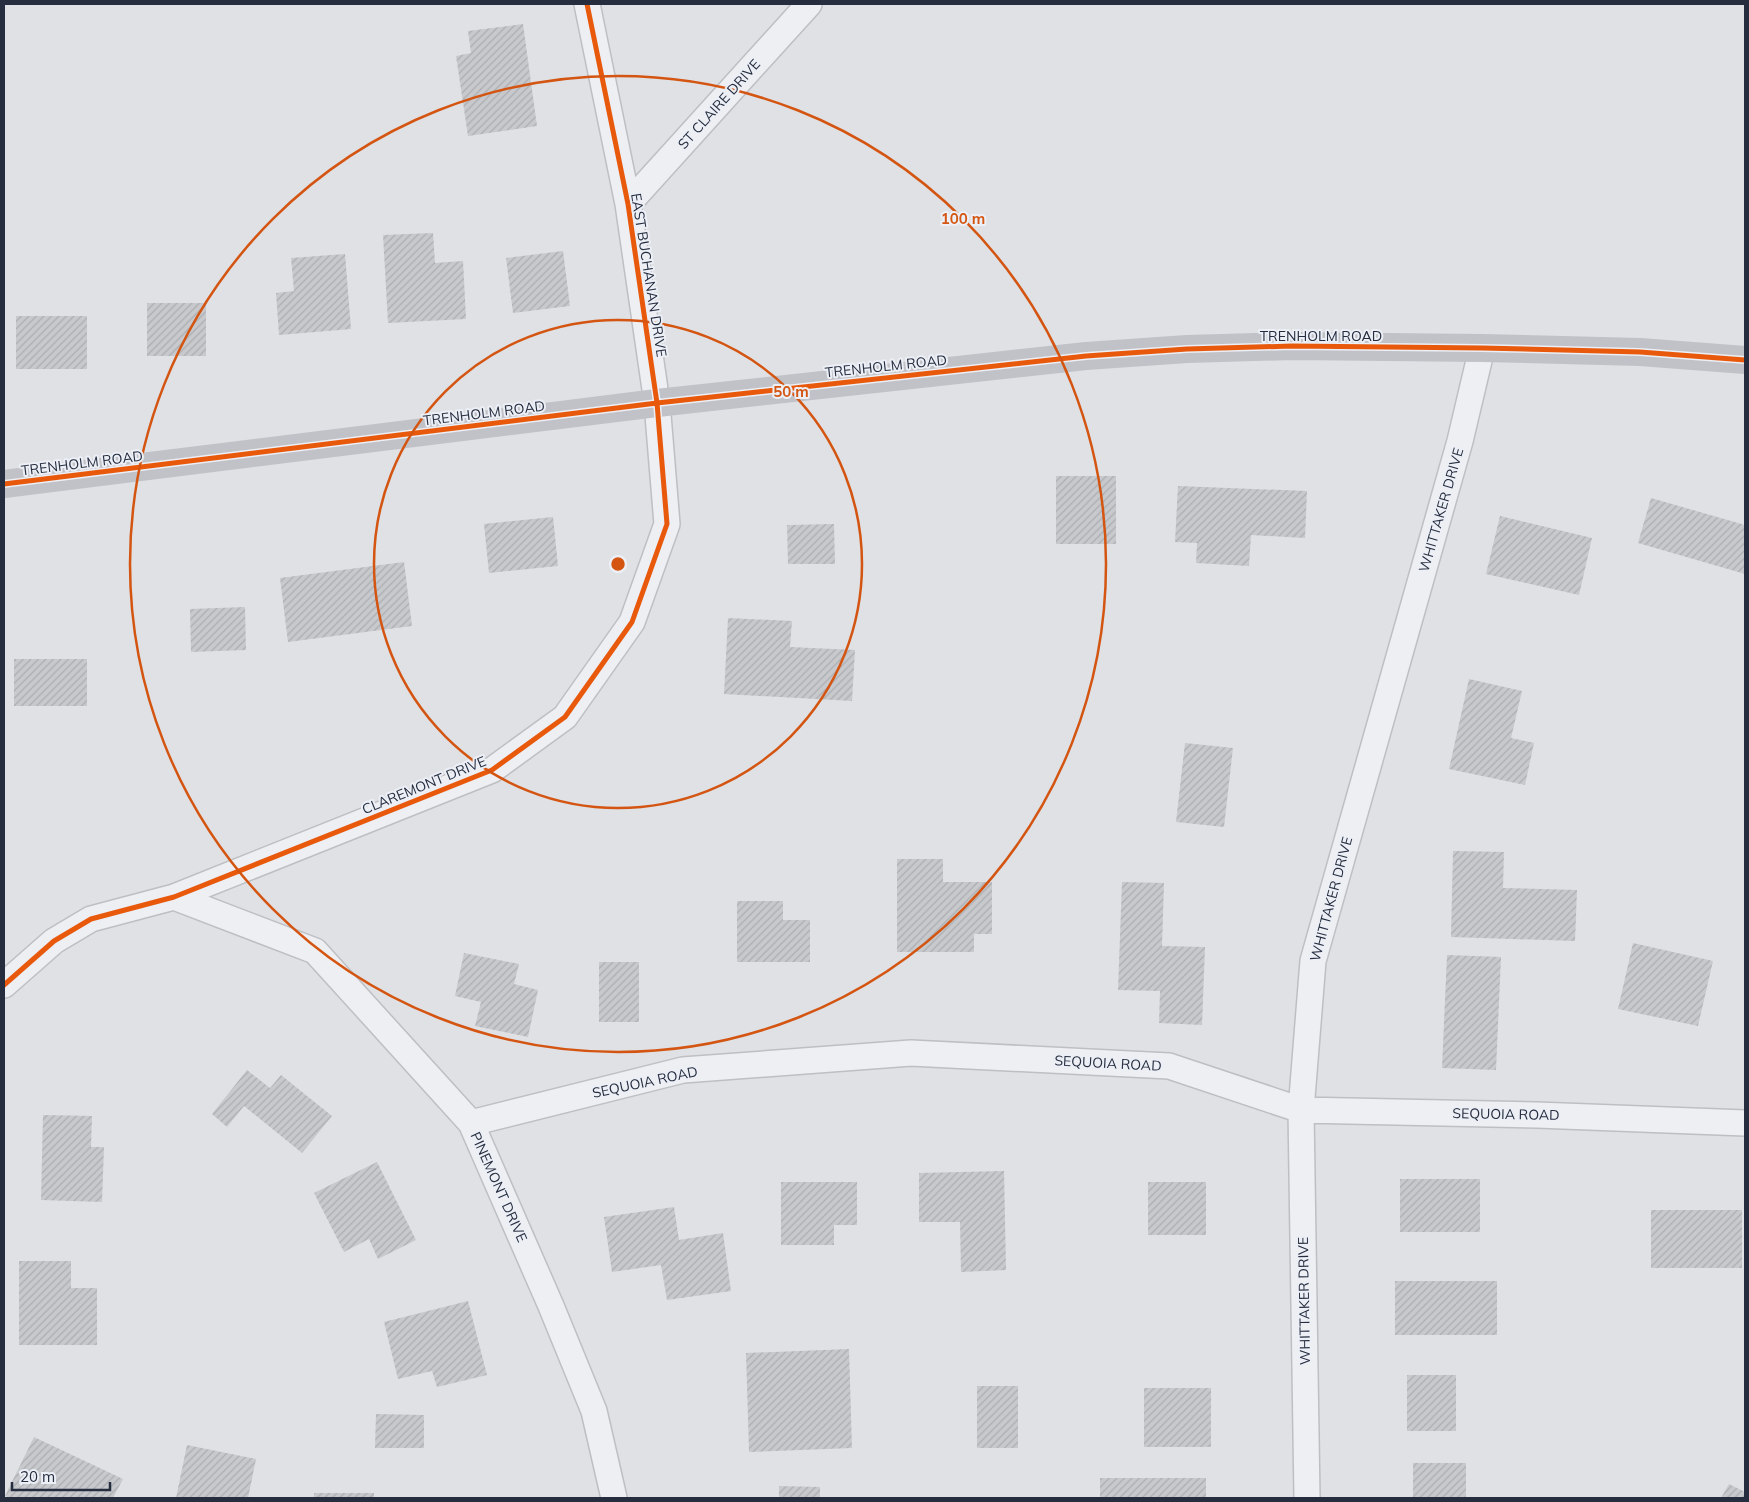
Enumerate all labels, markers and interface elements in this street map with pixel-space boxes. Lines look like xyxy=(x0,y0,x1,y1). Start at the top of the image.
street label: ST CLAIRE DRIVE xyxy=(674,55,764,153)
street label: EAST BUCHANAN DRIVE xyxy=(627,192,671,358)
text: 100 m xyxy=(941,209,985,228)
street label: TRENHOLM ROAD xyxy=(1260,327,1382,345)
street label: TRENHOLM ROAD xyxy=(824,351,948,381)
text: 50 m xyxy=(773,382,809,401)
street label: TRENHOLM ROAD xyxy=(422,397,546,429)
street label: WHITTAKER DRIVE xyxy=(1415,446,1467,574)
street label: TRENHOLM ROAD xyxy=(20,447,144,479)
centre of rings xyxy=(609,555,627,573)
street label: CLAREMONT DRIVE xyxy=(359,752,489,818)
street label: WHITTAKER DRIVE xyxy=(1306,835,1356,963)
street label: SEQUOIA ROAD xyxy=(1054,1051,1162,1075)
street label: SEQUOIA ROAD xyxy=(591,1062,699,1102)
street label: SEQUOIA ROAD xyxy=(1452,1104,1560,1124)
street label: PINEMONT DRIVE xyxy=(467,1129,531,1245)
street label: WHITTAKER DRIVE xyxy=(1294,1237,1314,1365)
scale bar xyxy=(12,1460,110,1492)
text: 20 m xyxy=(20,1467,55,1486)

